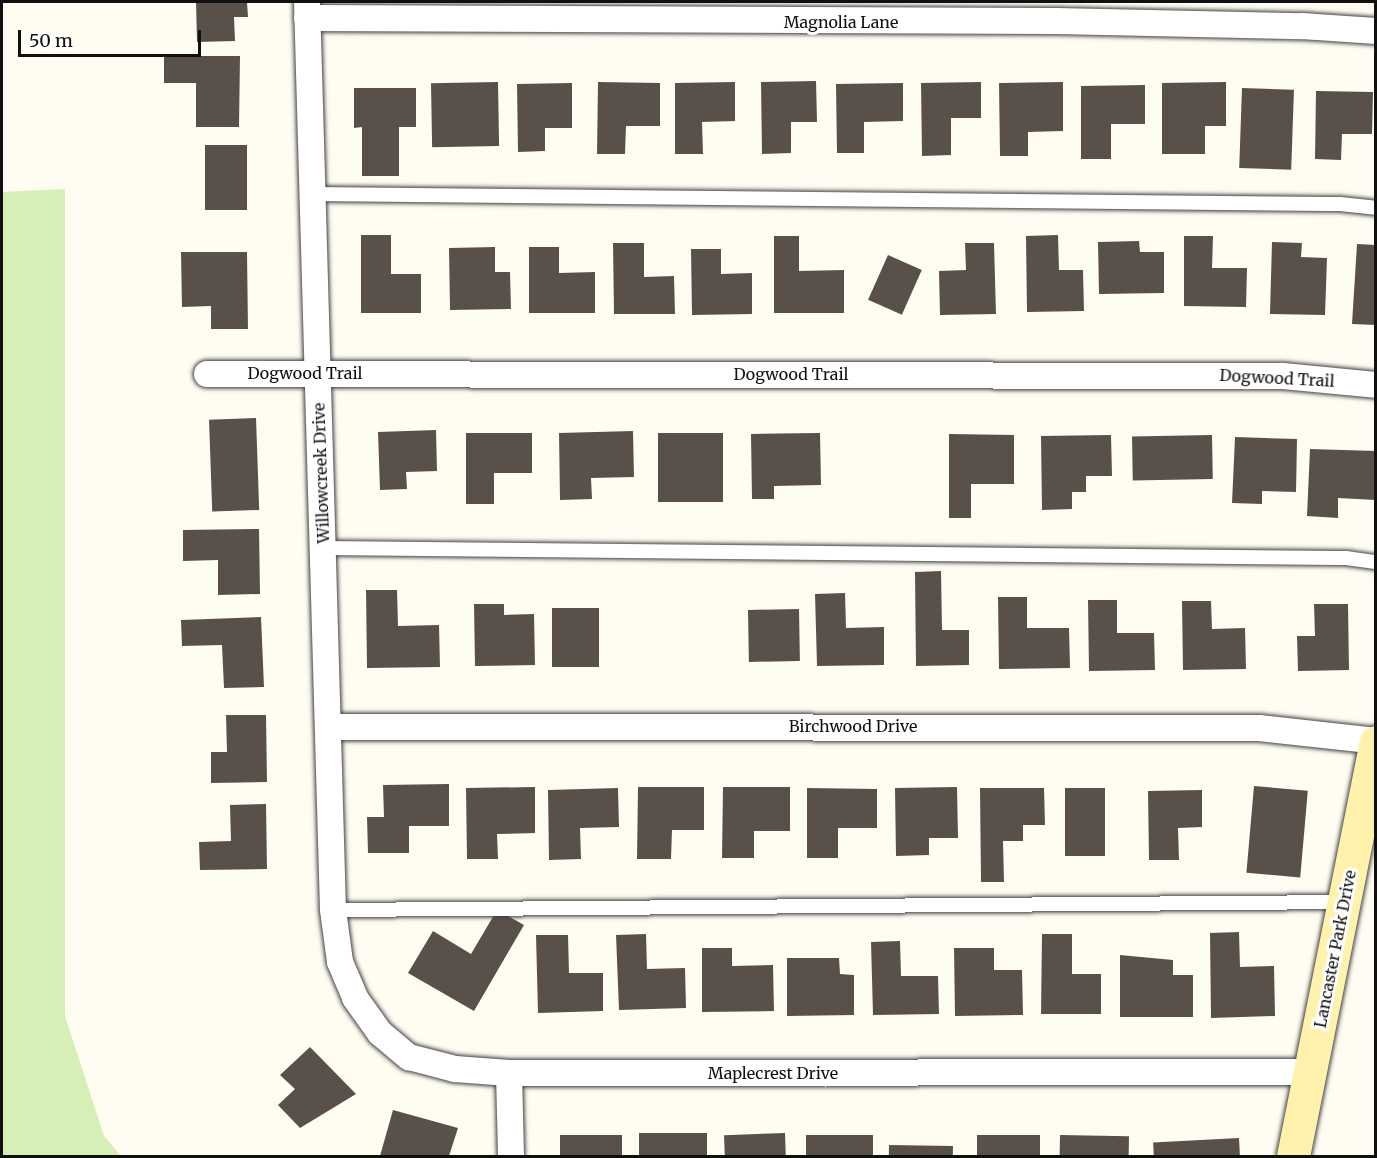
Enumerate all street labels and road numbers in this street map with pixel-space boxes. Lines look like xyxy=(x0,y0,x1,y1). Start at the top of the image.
street label: Magnolia Lane xyxy=(784,12,898,32)
street label: Dogwood Trail xyxy=(247,363,363,383)
street label: Dogwood Trail xyxy=(733,364,849,384)
street label: Dogwood Trail xyxy=(1219,365,1335,391)
street label: Willowcreek Drive xyxy=(309,402,333,544)
street label: Birchwood Drive xyxy=(789,716,917,736)
street label: Lancaster Park Drive xyxy=(1310,869,1360,1029)
street label: Maplecrest Drive xyxy=(708,1063,838,1083)

